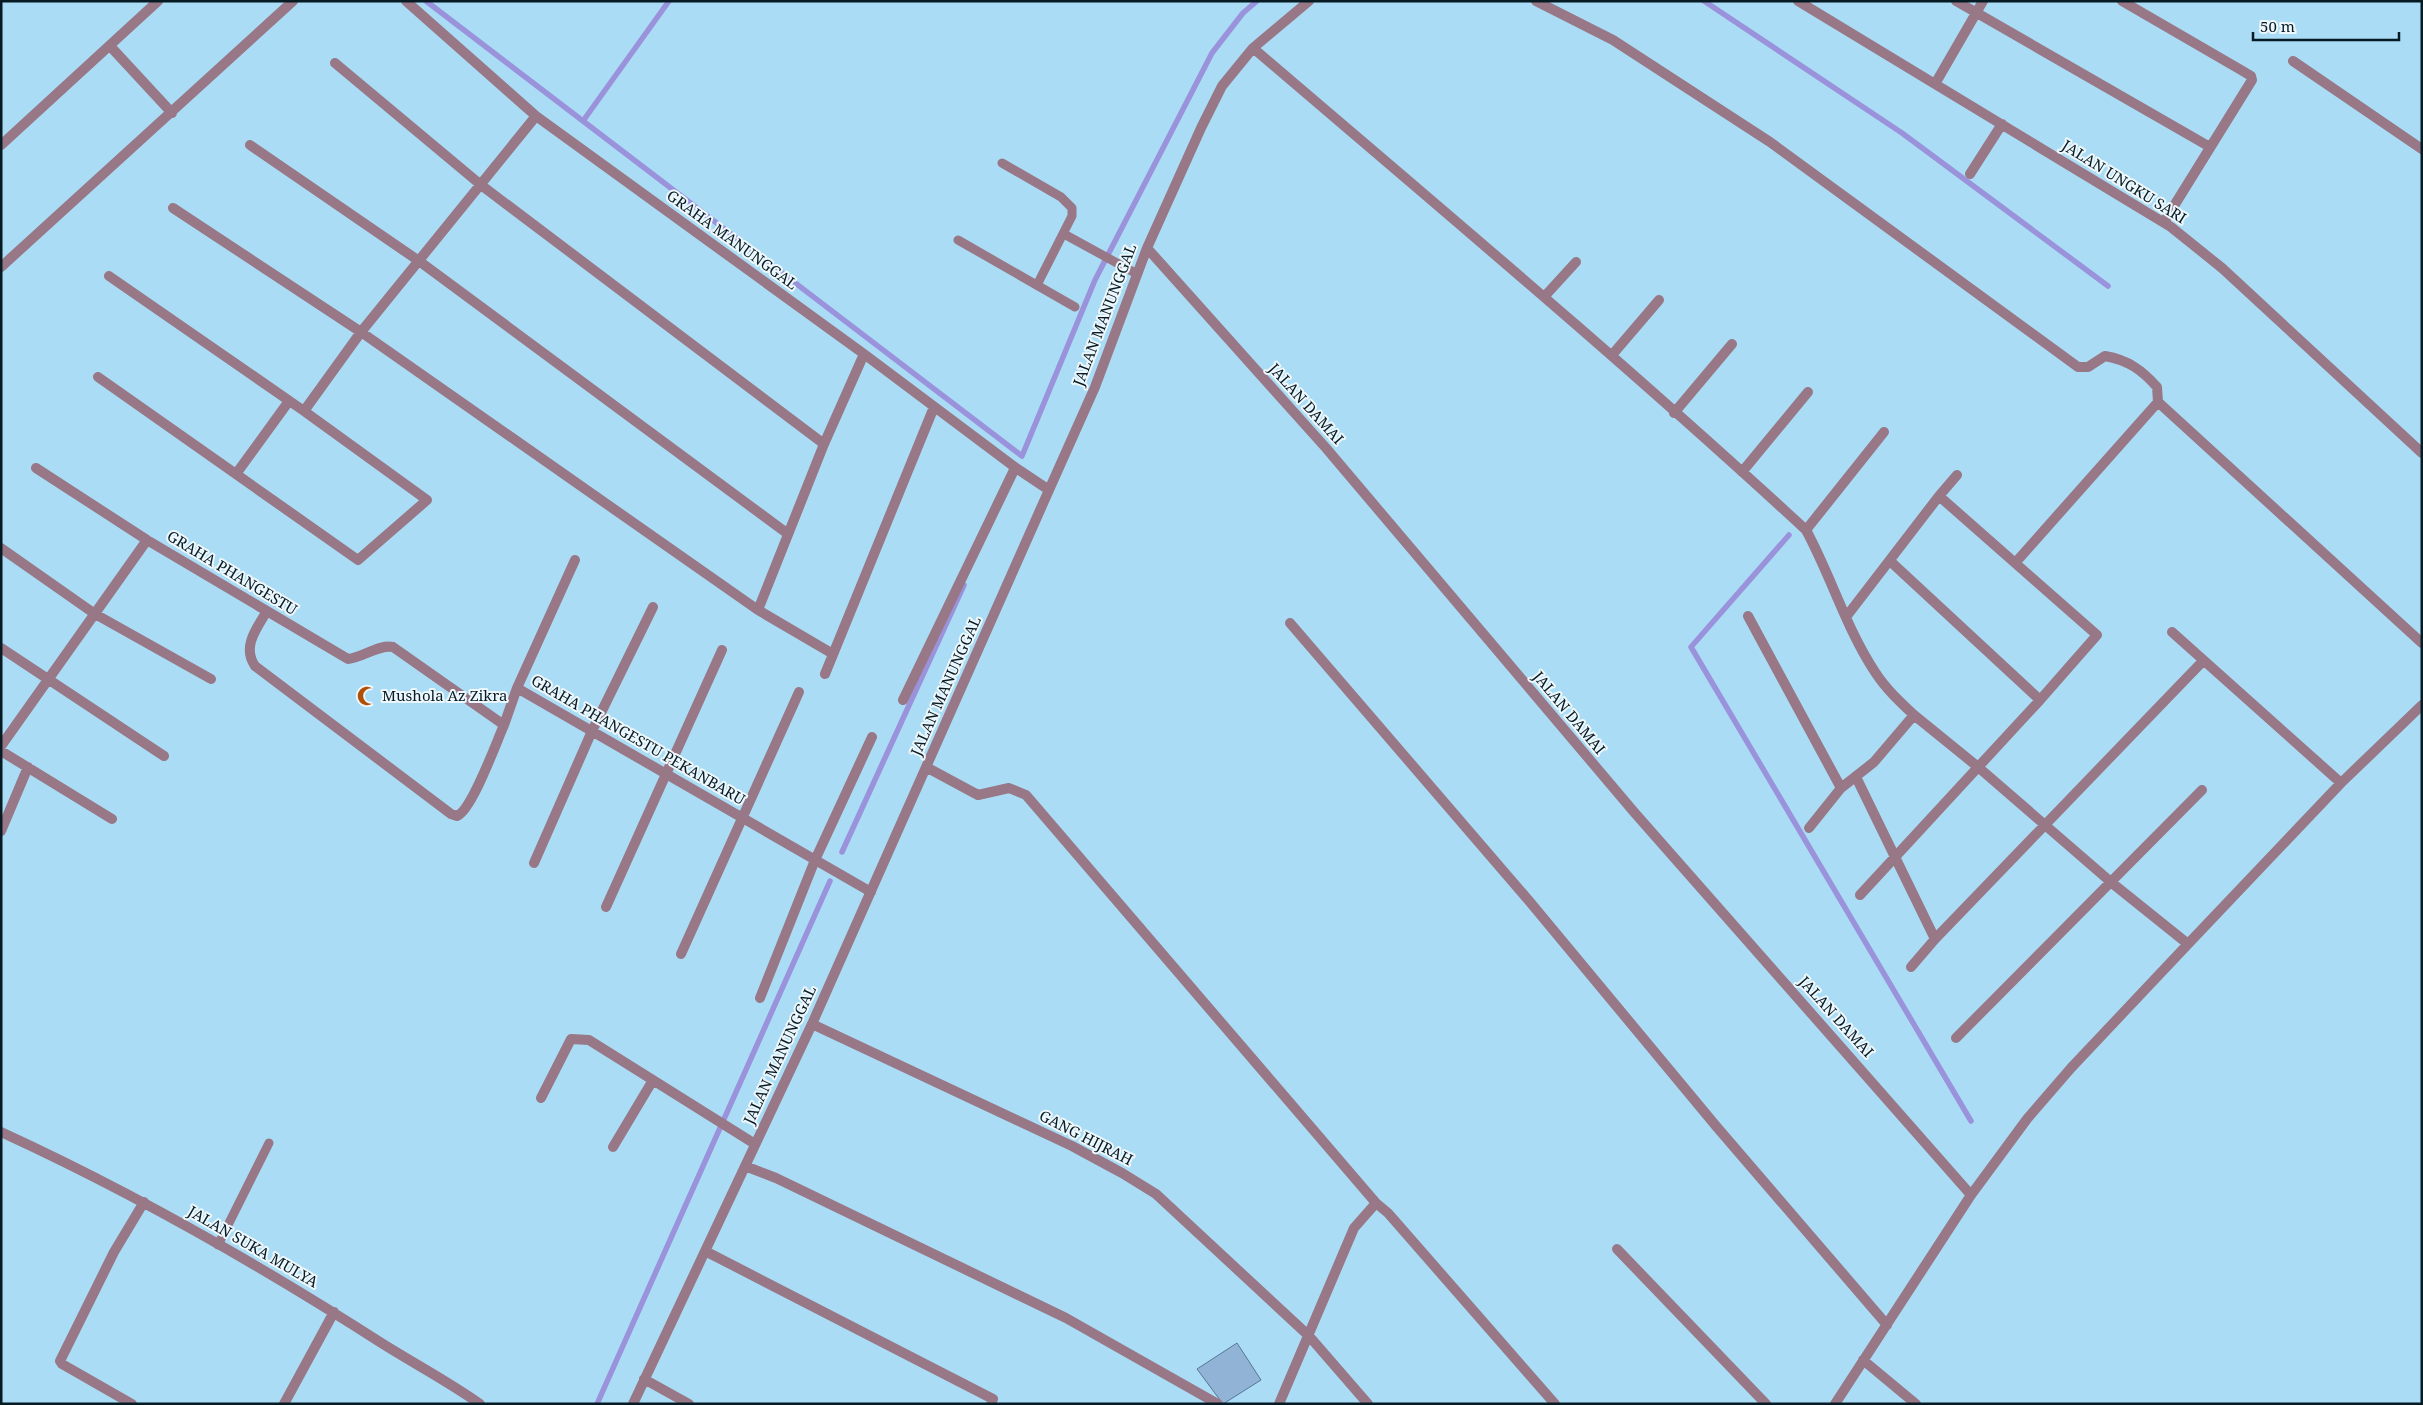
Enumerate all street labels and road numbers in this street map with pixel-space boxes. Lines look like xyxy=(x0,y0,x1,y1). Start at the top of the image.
street label: JALAN UNGKU SARI xyxy=(2058,134,2190,228)
street label: GRAHA MANUNGGAL xyxy=(663,185,802,293)
street label: JALAN MANUNGGAL xyxy=(1067,241,1140,390)
street label: JALAN DAMAI xyxy=(1264,358,1348,448)
street label: GRAHA PHANGESTU xyxy=(164,525,301,619)
street label: JALAN MANUNGGAL xyxy=(905,613,985,759)
street label: JALAN DAMAI xyxy=(1529,666,1610,758)
street label: GRAHA PHANGESTU PEKANBARU xyxy=(528,670,749,809)
street label: JALAN DAMAI xyxy=(1794,971,1878,1061)
street label: JALAN MANUNGGAL xyxy=(738,982,820,1128)
street label: GANG HIJRAH xyxy=(1036,1105,1137,1169)
street label: JALAN SUKA MULYA xyxy=(184,1200,323,1292)

